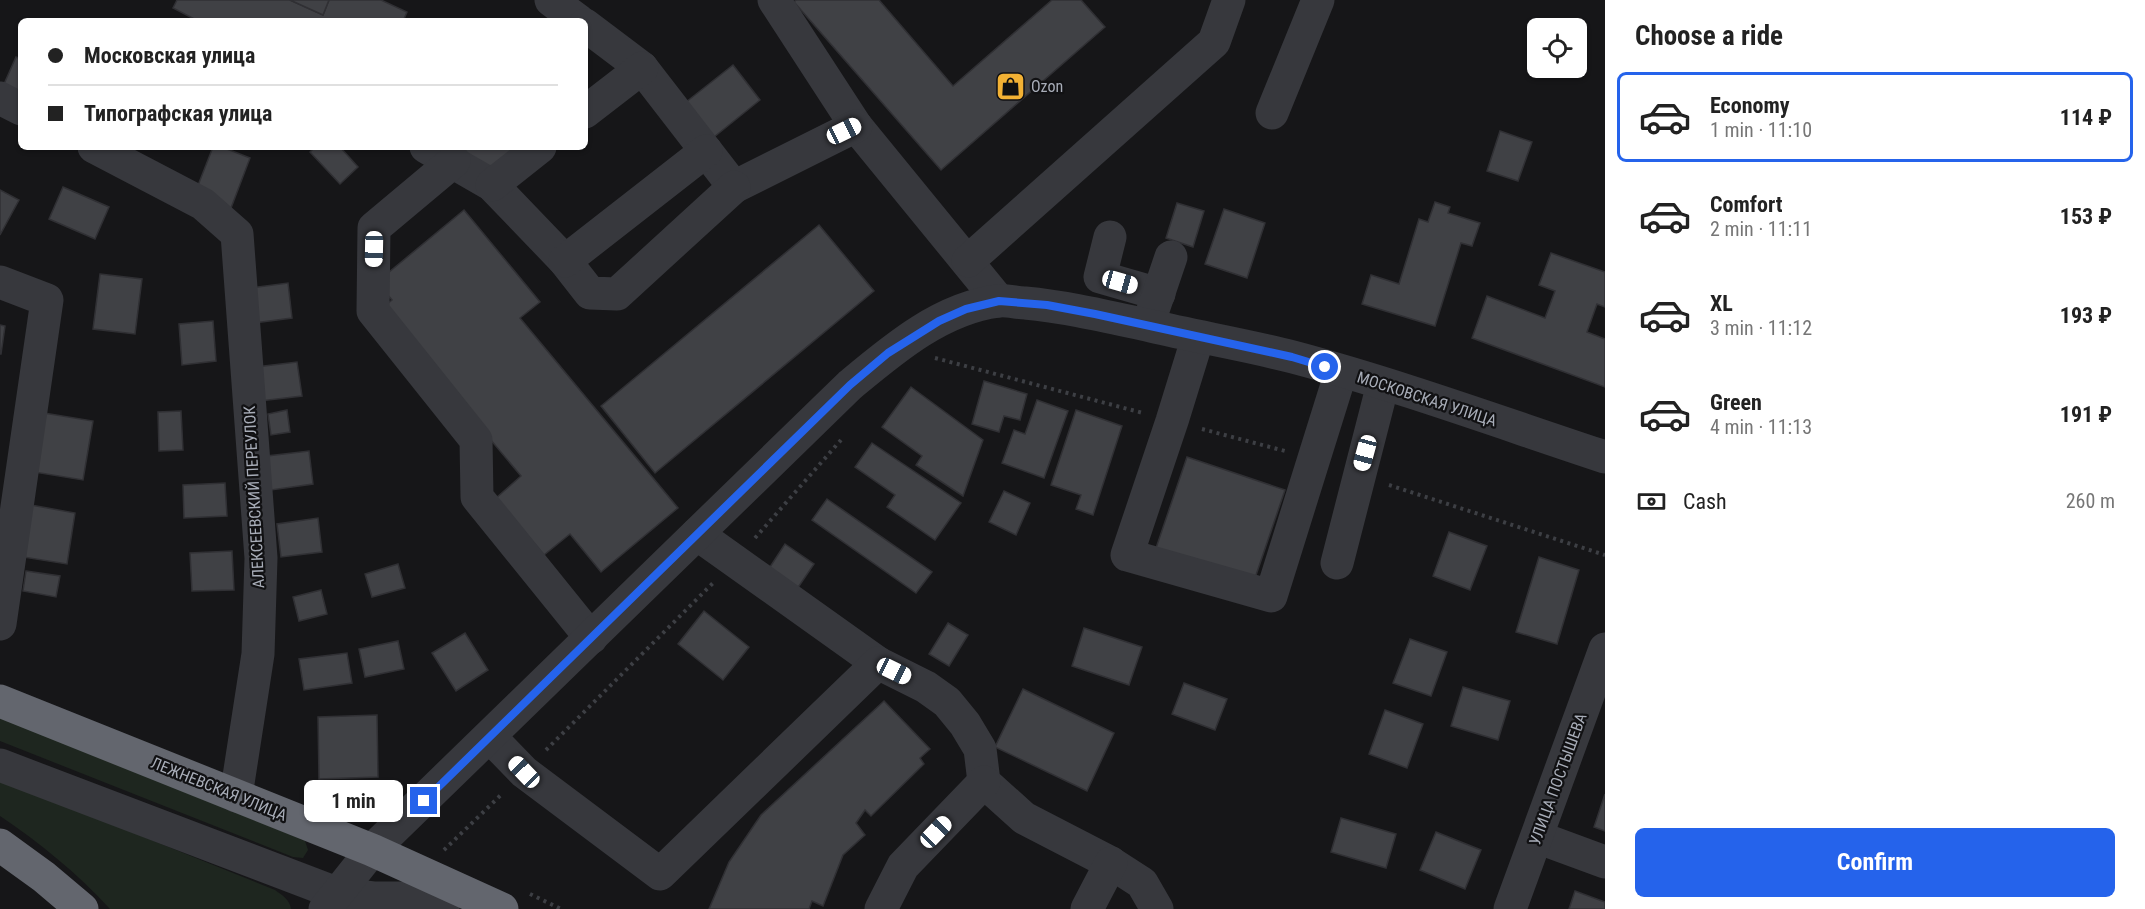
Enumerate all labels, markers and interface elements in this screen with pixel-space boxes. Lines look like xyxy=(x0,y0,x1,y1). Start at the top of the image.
map controls xyxy=(1527,18,1587,78)
button: locate xyxy=(1527,18,1587,78)
text: Choose a ride xyxy=(1635,20,1783,52)
text: Московская улица xyxy=(84,43,255,68)
shop icon: Ozon xyxy=(994,70,1026,102)
place label: Ozon xyxy=(1031,77,1063,96)
icon: car xyxy=(1638,90,1692,144)
text: Economy xyxy=(1710,93,1790,118)
text: Типографская улица xyxy=(84,101,272,126)
text: 114 ₽ xyxy=(2060,105,2112,130)
car xyxy=(824,115,864,147)
text: 1 min · 11:10 xyxy=(1710,118,1812,142)
icon: car xyxy=(1638,189,1692,243)
text: Comfort xyxy=(1710,192,1783,217)
text: 153 ₽ xyxy=(2060,204,2112,229)
text: 2 min · 11:11 xyxy=(1710,217,1812,241)
car xyxy=(365,231,383,267)
car xyxy=(1100,268,1140,296)
icon: car xyxy=(1638,288,1692,342)
text: XL xyxy=(1710,291,1733,316)
text: 193 ₽ xyxy=(2060,303,2112,328)
text: 3 min · 11:12 xyxy=(1710,316,1812,340)
route start xyxy=(1311,353,1338,380)
street label: МОСКОВСКАЯ УЛИЦА xyxy=(1355,367,1499,431)
icon: car xyxy=(1638,387,1692,441)
text: Green xyxy=(1710,390,1762,415)
text: 191 ₽ xyxy=(2060,402,2112,427)
street label: АЛЕКСЕЕВСКИЙ ПЕРЕУЛОК xyxy=(240,405,268,589)
text: 4 min · 11:13 xyxy=(1710,415,1812,439)
car xyxy=(1352,433,1378,473)
icon: cash xyxy=(1635,485,1668,518)
text: Cash xyxy=(1683,489,1727,514)
text: 260 m xyxy=(2066,489,2115,513)
car xyxy=(874,655,914,687)
street label: УЛИЦА ПОСТЫШЕВА xyxy=(1525,710,1591,848)
street label: ЛЕЖНЕВСКАЯ УЛИЦА xyxy=(148,753,290,825)
car xyxy=(505,753,543,791)
callout: 1 min xyxy=(304,780,403,822)
route end xyxy=(410,787,437,814)
text: 1 min xyxy=(331,789,376,813)
car xyxy=(917,813,955,851)
button: Confirm xyxy=(1635,828,2115,897)

